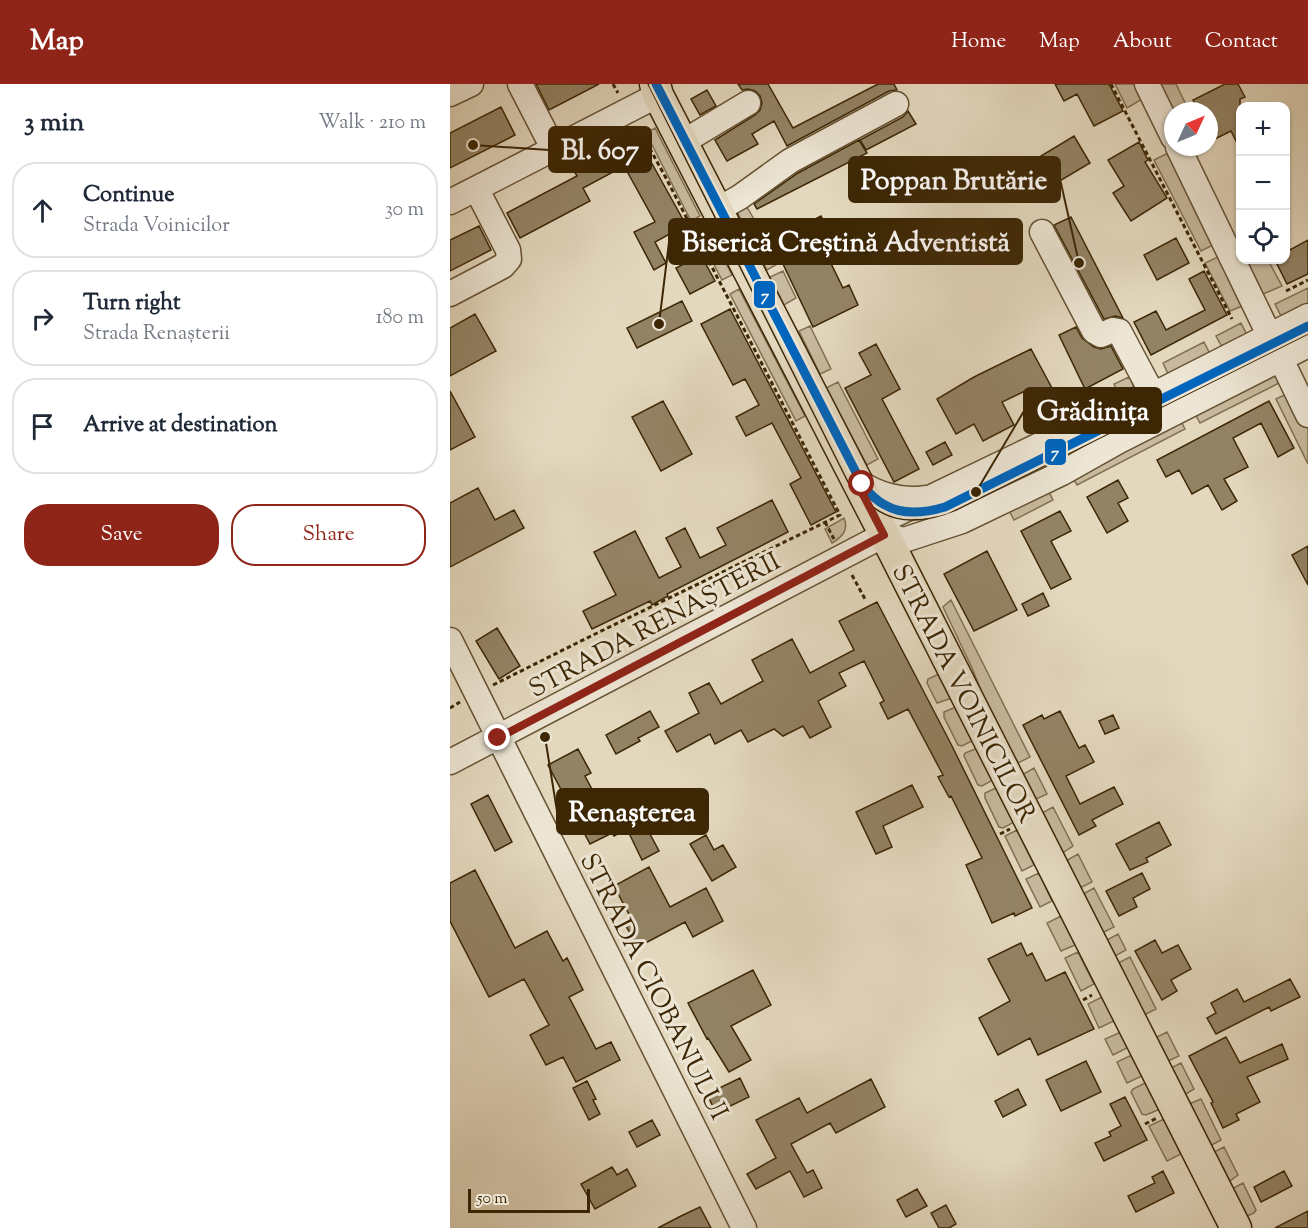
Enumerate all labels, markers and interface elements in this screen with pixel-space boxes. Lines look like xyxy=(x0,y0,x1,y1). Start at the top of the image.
text: Map xyxy=(30,22,84,62)
text: Home xyxy=(951,27,1006,57)
text: Map xyxy=(1039,27,1080,57)
text: About xyxy=(1113,27,1172,57)
text: Contact xyxy=(1205,27,1278,57)
north arrow xyxy=(1164,102,1218,156)
map controls xyxy=(1236,102,1290,264)
button: + xyxy=(1236,102,1290,156)
text: 3 min xyxy=(24,105,84,142)
text: Walk · 210 m xyxy=(318,109,426,138)
callout: Bl. 607 xyxy=(549,127,651,172)
text: Bl. 607 xyxy=(561,133,640,172)
button: − xyxy=(1236,156,1290,210)
callout: Poppan Brutărie xyxy=(849,157,1060,202)
text: Poppan Brutărie xyxy=(861,163,1047,202)
text: Continue xyxy=(83,180,174,212)
icon: ahead xyxy=(26,194,59,227)
text: 30 m xyxy=(385,196,424,225)
button: locate xyxy=(1236,210,1290,264)
text: Strada Voinicilor xyxy=(83,212,230,241)
callout: Biserică Creștină Adventistă xyxy=(669,219,1022,264)
text: Biserică Creștină Adventistă xyxy=(682,225,1011,264)
line badge: 7 xyxy=(753,280,776,309)
text: 7 xyxy=(761,286,770,309)
text: Turn right xyxy=(83,288,180,320)
icon: right xyxy=(26,302,59,335)
text: 180 m xyxy=(376,304,424,333)
text: Strada Renașterii xyxy=(83,320,230,349)
callout: Grădinița xyxy=(1024,388,1161,433)
text: Grădinița xyxy=(1037,394,1150,433)
icon: arrive xyxy=(26,410,59,443)
text: Arrive at destination xyxy=(83,410,278,442)
line badge: 7 xyxy=(1044,438,1067,466)
text: 7 xyxy=(1051,443,1060,466)
route start xyxy=(848,470,874,496)
button: Save xyxy=(24,504,219,566)
button: Share xyxy=(231,504,426,566)
street label: STRADA RENAȘTERII xyxy=(523,544,788,708)
street label: STRADA VOINICILOR xyxy=(881,558,1044,830)
route end xyxy=(484,724,510,750)
callout: Renașterea xyxy=(557,789,708,834)
text: Renașterea xyxy=(568,795,696,834)
street label: STRADA CIOBANULUI xyxy=(569,848,736,1127)
scale bar xyxy=(468,1186,590,1214)
text: 50 m xyxy=(477,1188,508,1211)

